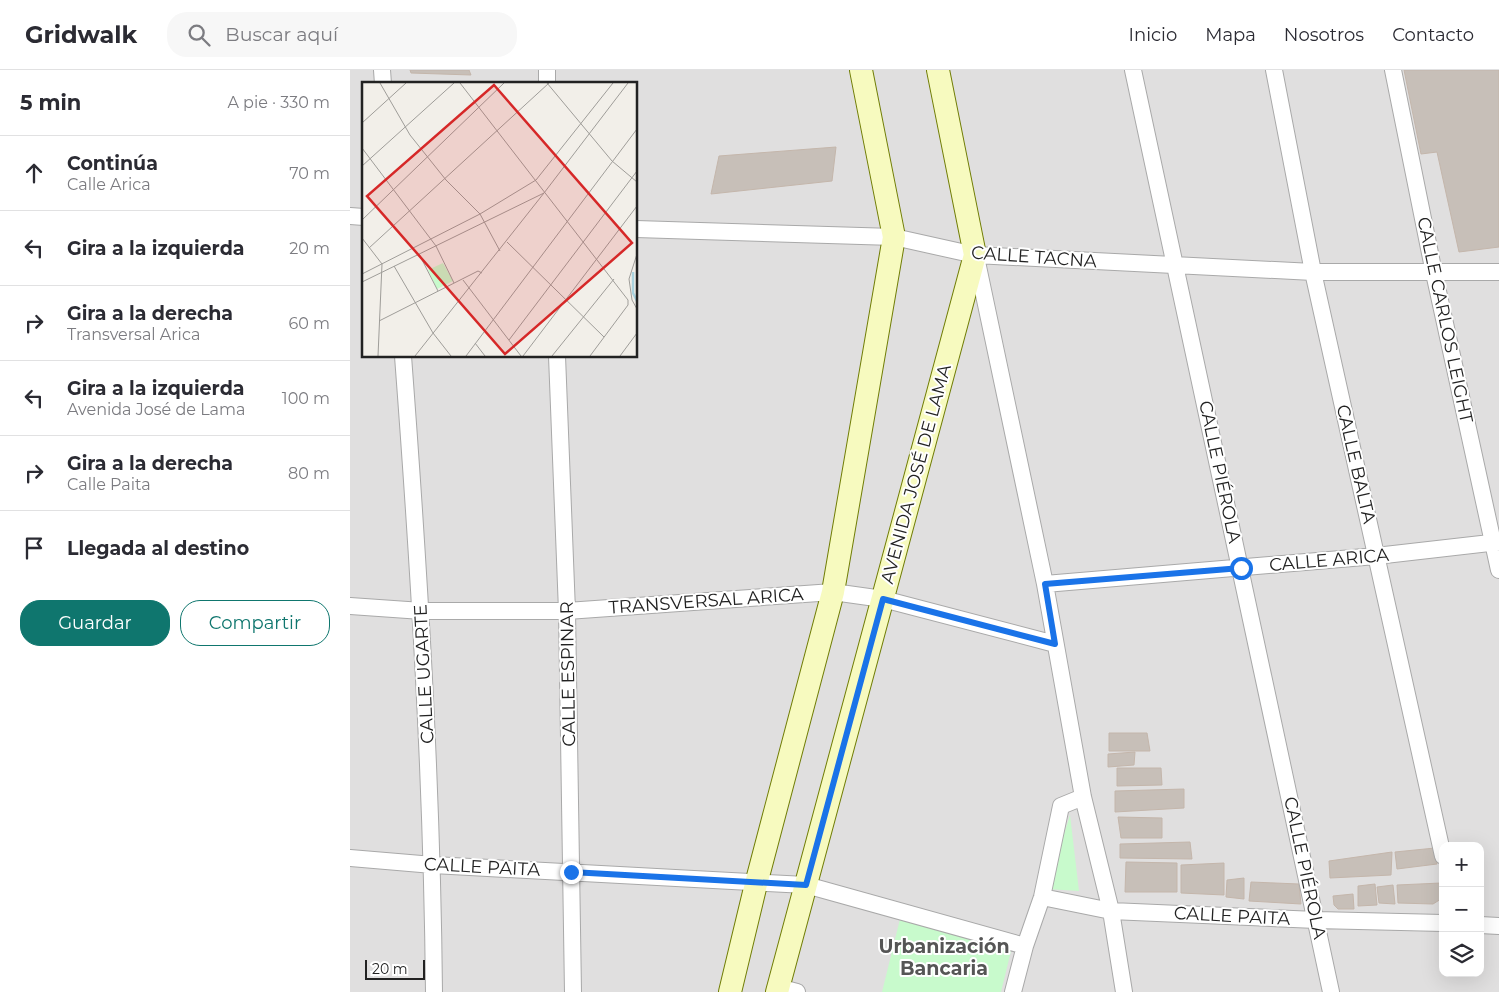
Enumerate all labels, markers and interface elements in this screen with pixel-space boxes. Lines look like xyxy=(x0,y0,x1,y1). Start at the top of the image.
search box xyxy=(167,12,517,57)
text: Gridwalk xyxy=(25,20,137,49)
icon: search xyxy=(185,21,213,49)
text: Buscar aquí xyxy=(225,23,338,46)
text: Inicio xyxy=(1129,24,1177,46)
text: Mapa xyxy=(1205,24,1256,46)
text: Nosotros xyxy=(1284,24,1364,46)
text: Contacto xyxy=(1392,24,1474,46)
inset map xyxy=(362,82,638,358)
text: 5 min xyxy=(20,90,81,115)
text: A pie · 330 m xyxy=(227,93,330,112)
text: Continúa xyxy=(67,152,158,175)
icon: ahead xyxy=(20,159,48,187)
text: 70 m xyxy=(289,164,330,183)
text: Calle Arica xyxy=(67,175,151,194)
street label: CALLE CARLOS LEIGHT xyxy=(1412,215,1478,426)
icon: left xyxy=(20,234,48,262)
text: Gira a la izquierda xyxy=(67,237,245,260)
text: 20 m xyxy=(289,239,330,258)
street label: CALLE TACNA xyxy=(970,242,1098,272)
text: Gira a la derecha xyxy=(67,302,233,325)
icon: right xyxy=(20,309,48,337)
text: 60 m xyxy=(288,314,330,333)
text: Transversal Arica xyxy=(67,325,200,344)
street label: AVENIDA JOSÉ DE LAMA xyxy=(876,362,956,586)
text: Gira a la izquierda xyxy=(67,377,245,400)
icon: left xyxy=(20,384,48,412)
text: 100 m xyxy=(282,389,330,408)
street label: CALLE PIÉROLA xyxy=(1194,399,1246,545)
text: Avenida José de Lama xyxy=(67,400,245,419)
street label: CALLE BALTA xyxy=(1332,402,1380,526)
text: Gira a la derecha xyxy=(67,452,233,475)
icon: right xyxy=(20,459,48,487)
text: 80 m xyxy=(288,464,330,483)
text: Calle Paita xyxy=(67,475,151,494)
icon: arrive xyxy=(20,534,48,562)
text: Llegada al destino xyxy=(67,537,249,560)
street label: CALLE ARICA xyxy=(1268,544,1390,576)
route start xyxy=(1230,557,1253,580)
street label: TRANSVERSAL ARICA xyxy=(608,583,804,619)
button: Guardar xyxy=(20,600,170,646)
button: Compartir xyxy=(180,600,330,646)
street label: CALLE ESPINAR xyxy=(556,601,580,747)
street label: CALLE UGARTE xyxy=(409,604,439,744)
street label: CALLE PIÉROLA xyxy=(1279,795,1331,941)
map controls xyxy=(1439,842,1484,977)
button: + xyxy=(1439,842,1484,887)
street label: CALLE PAITA xyxy=(423,853,541,881)
route end xyxy=(560,861,583,884)
button: − xyxy=(1439,887,1484,932)
street label: CALLE PAITA xyxy=(1173,902,1291,930)
button: layers xyxy=(1439,932,1484,977)
district label: Urbanización Bancaria xyxy=(878,935,1010,980)
scale bar xyxy=(365,957,425,980)
text: 20 m xyxy=(372,960,408,978)

